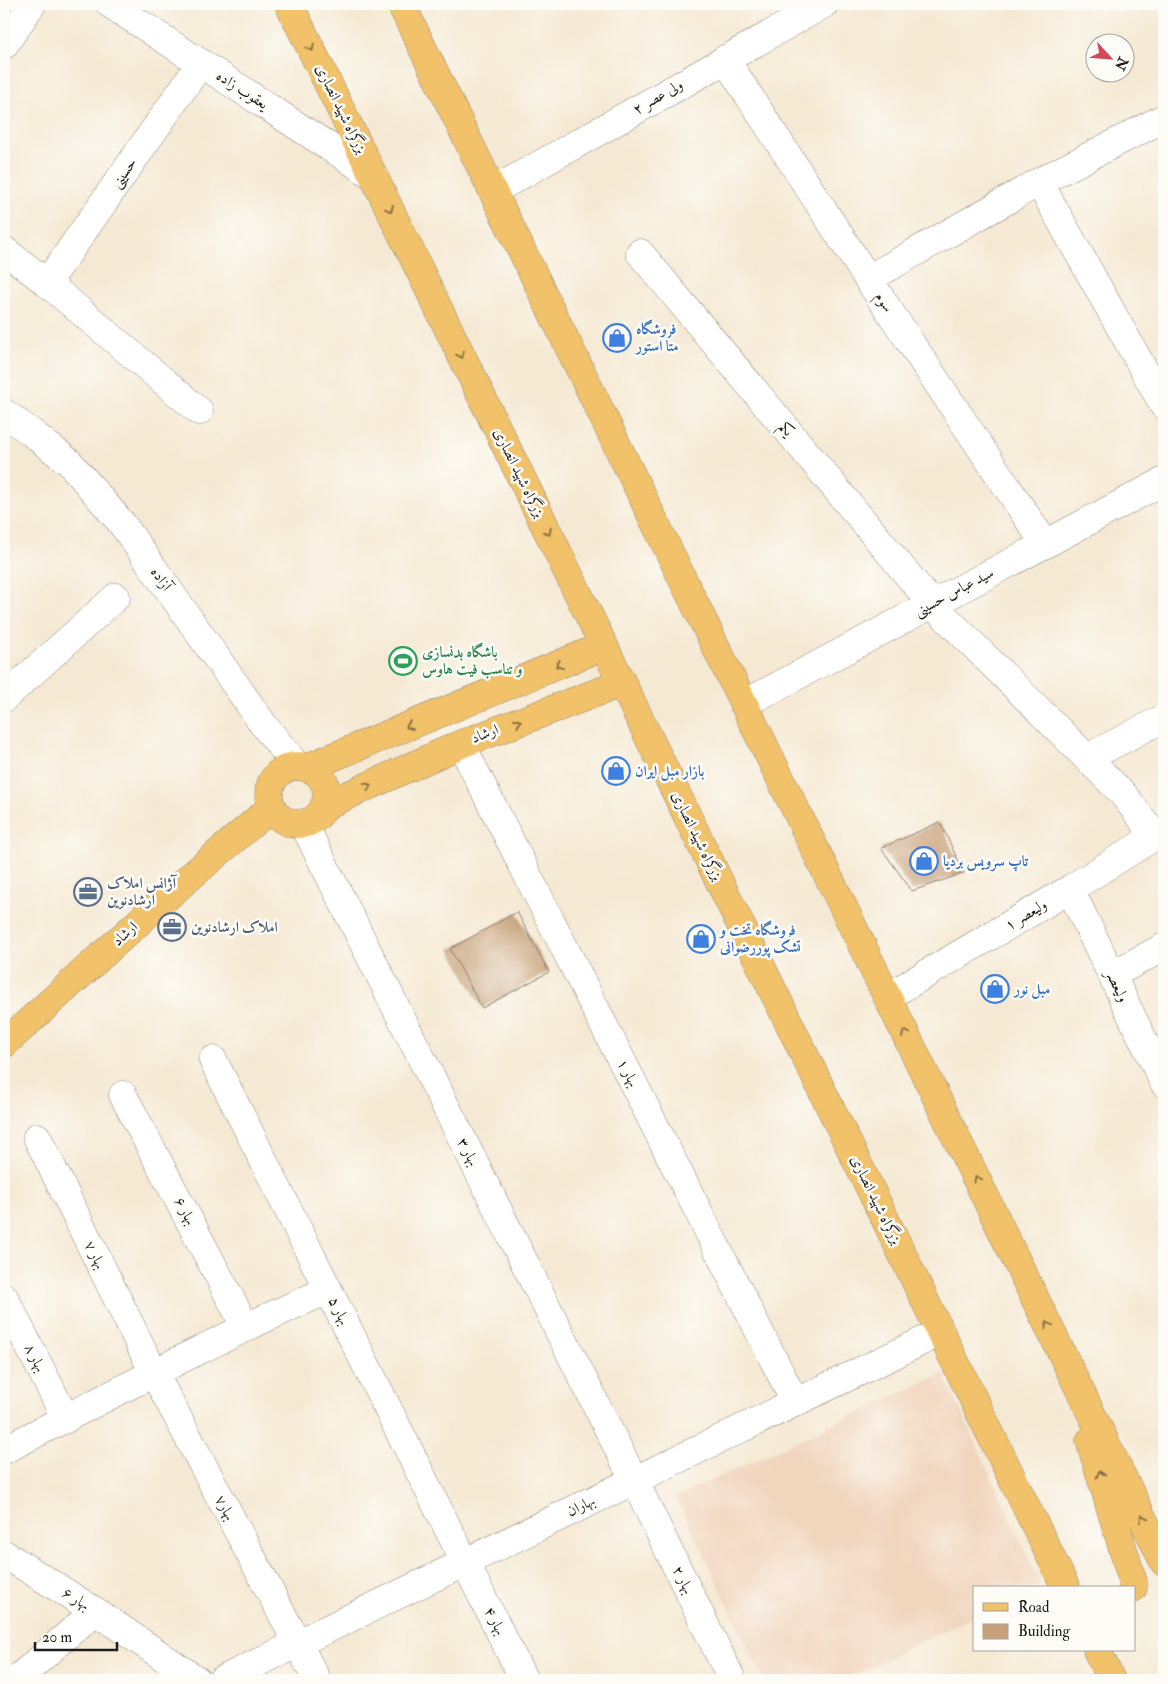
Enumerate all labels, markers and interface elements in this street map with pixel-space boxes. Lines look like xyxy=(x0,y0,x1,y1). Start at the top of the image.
north arrow xyxy=(1086,32,1136,82)
one-way arrow xyxy=(305,42,315,51)
text: N xyxy=(1111,53,1132,73)
street label: بزرگراه شهید انصاری xyxy=(311,61,372,157)
street label: یعقوب زاده xyxy=(213,66,272,114)
street label: ولی عصر ۲ xyxy=(629,75,687,119)
street label: حسینی xyxy=(107,154,142,193)
one-way arrow xyxy=(384,204,394,213)
street label: سوم xyxy=(868,288,898,317)
place label: فروشگاه متا استور xyxy=(634,319,679,356)
shop icon: فروشگاه متا استور xyxy=(602,323,632,353)
one-way arrow xyxy=(455,350,466,359)
street label: یکم xyxy=(771,418,798,444)
street label: بزرگراه شهید انصاری xyxy=(489,425,550,521)
one-way arrow xyxy=(542,527,552,536)
street label: آزاده xyxy=(146,563,177,596)
street label: سید عباس حسینی xyxy=(911,563,998,622)
place label: باشگاه بدنسازی و تناسب فیت هاوس xyxy=(422,642,522,679)
sports icon: باشگاه بدنسازی و تناسب فیت هاوس xyxy=(388,646,418,676)
one-way arrow xyxy=(555,658,564,669)
one-way arrow xyxy=(513,718,522,728)
one-way arrow xyxy=(405,720,413,730)
street label: ارشاد xyxy=(469,720,501,748)
shop icon: بازار مبل ایران xyxy=(601,756,631,786)
place label: بازار مبل ایران xyxy=(635,762,704,782)
one-way arrow xyxy=(363,781,372,792)
street label: بزرگراه شهید انصاری xyxy=(667,788,728,884)
shop icon: تاپ سرویس بردیا xyxy=(909,846,939,876)
place label: تاپ سرویس بردیا xyxy=(943,852,1029,872)
place label: آژانس املاک ارشادنوین xyxy=(107,874,178,910)
office icon: آژانس املاک ارشادنوین xyxy=(73,877,103,907)
street label: ولیعصر ۱ xyxy=(1002,895,1050,935)
office icon: املاک ارشادنوین xyxy=(157,912,187,942)
street label: ارشاد xyxy=(108,918,142,950)
place label: املاک ارشادنوین xyxy=(191,918,278,937)
place label: فروشگاه تخت و تشک پوررضوانی xyxy=(718,920,801,958)
shop icon: فروشگاه تخت و تشک پوررضوانی xyxy=(686,924,716,954)
street label: ولیعصر xyxy=(1100,965,1133,1005)
shop icon: مبل نور xyxy=(980,974,1010,1004)
place label: مبل نور xyxy=(1012,980,1050,1000)
one-way arrow xyxy=(902,1030,912,1039)
street label: بهار ۱ xyxy=(613,1056,643,1090)
street label: بهار ۳ xyxy=(453,1135,483,1169)
street label: بزرگراه شهید انصاری xyxy=(846,1152,907,1248)
one-way arrow xyxy=(973,1176,983,1185)
street label: بهار ۶ xyxy=(170,1194,200,1228)
street label: بهار ۷ xyxy=(80,1238,110,1272)
street label: بهار ۵ xyxy=(324,1294,354,1328)
one-way arrow xyxy=(1044,1322,1054,1331)
street label: بهار ۸ xyxy=(20,1341,50,1375)
one-way arrow xyxy=(1095,1470,1105,1479)
street label: بهاران xyxy=(564,1491,598,1521)
street label: بهار۷ xyxy=(210,1492,240,1524)
one-way arrow xyxy=(1139,1515,1149,1524)
street label: بهار ۲ xyxy=(668,1563,698,1597)
street label: بهار ۶ xyxy=(59,1583,93,1615)
legend xyxy=(973,1586,1136,1652)
text: Road xyxy=(1018,1598,1050,1617)
street label: بهار ۴ xyxy=(480,1604,510,1638)
scale bar xyxy=(35,1619,118,1651)
text: Building xyxy=(1018,1622,1070,1641)
text: 20 m xyxy=(42,1628,72,1647)

